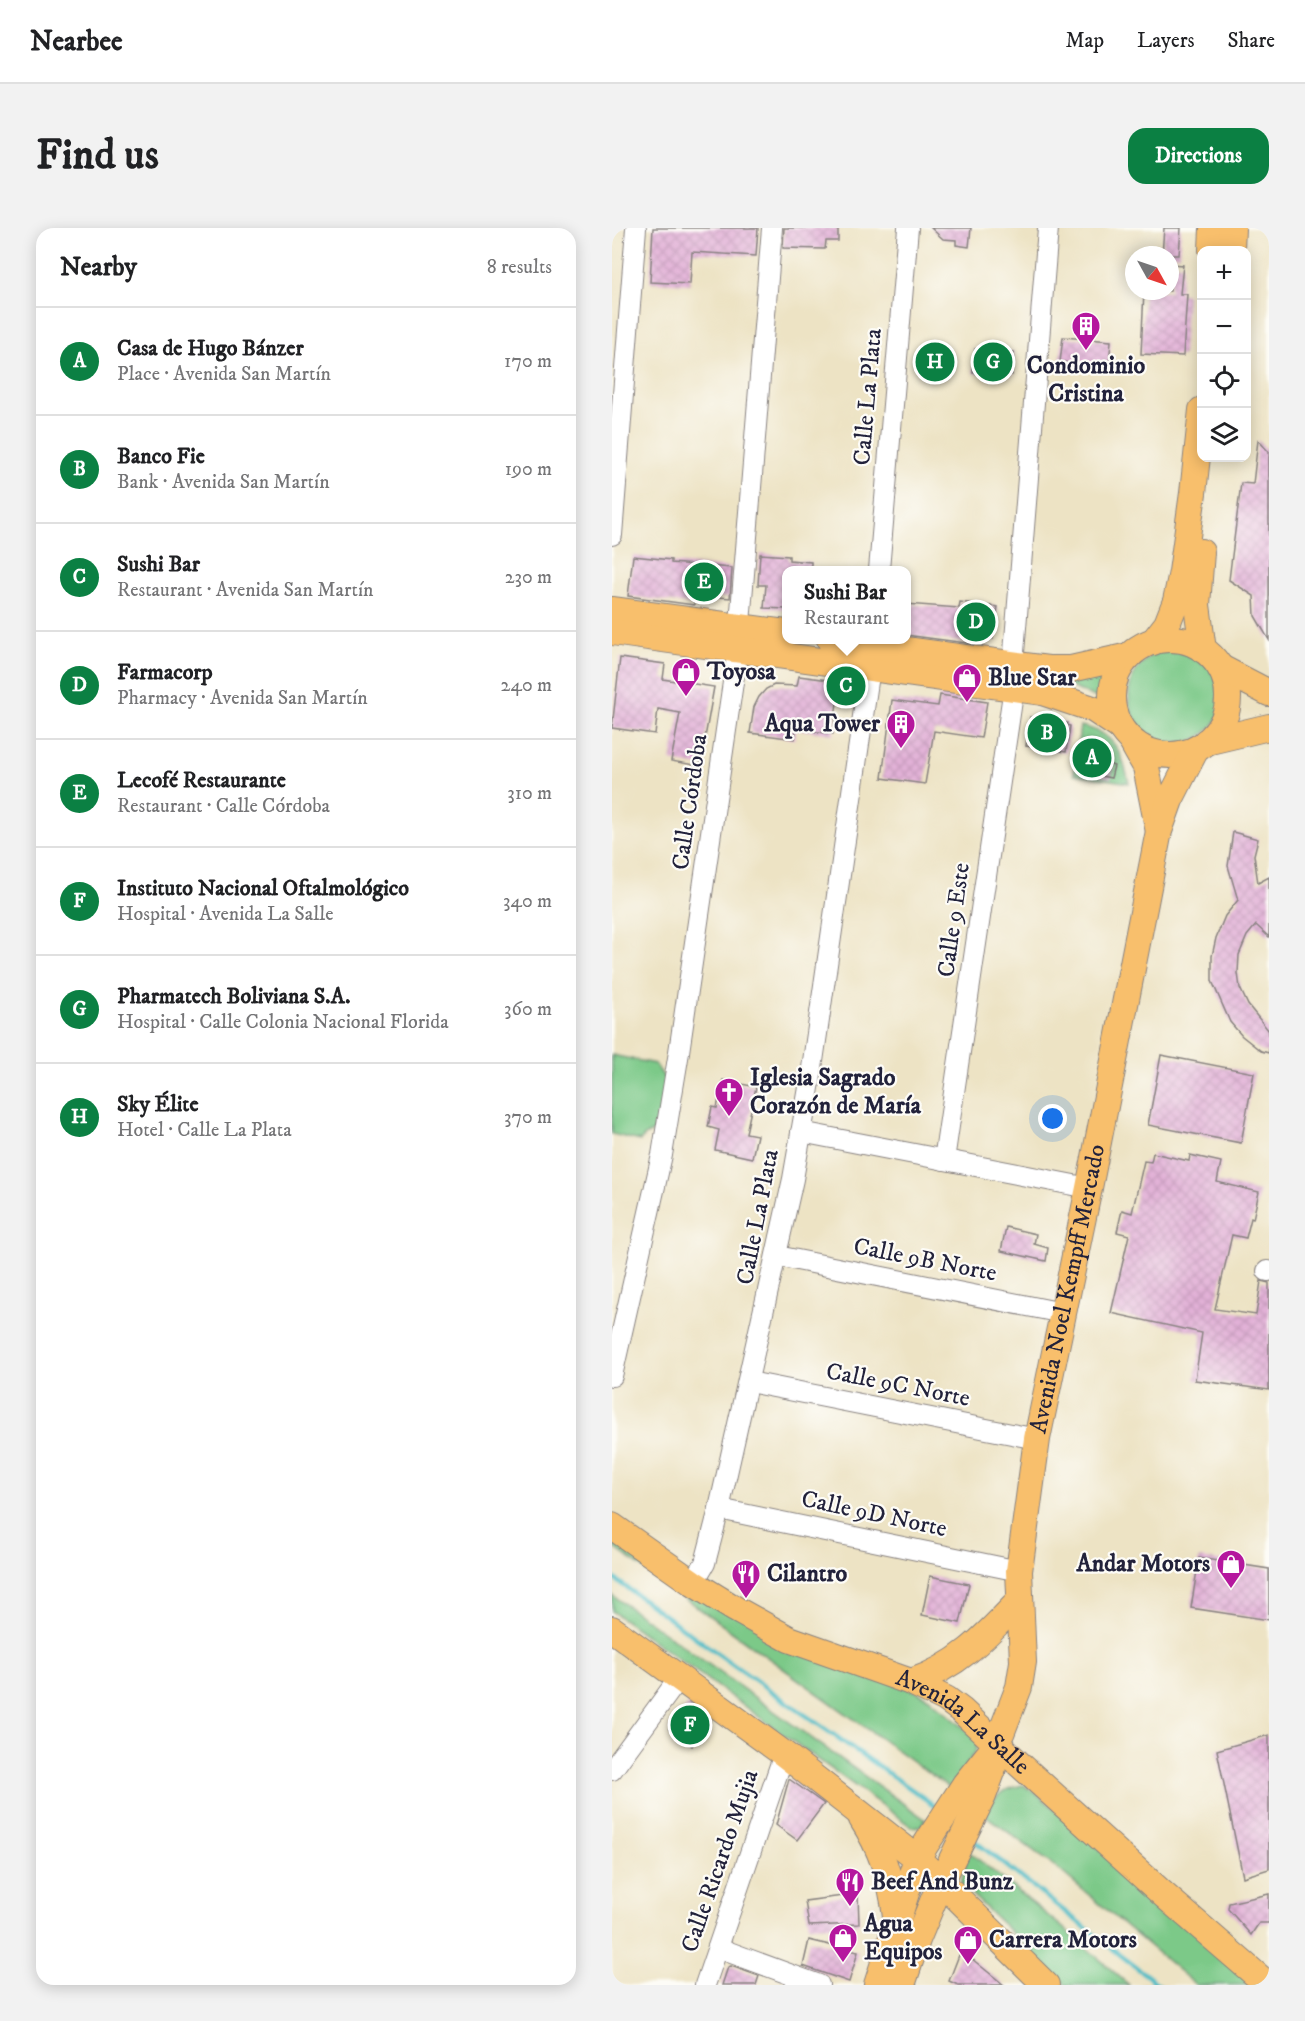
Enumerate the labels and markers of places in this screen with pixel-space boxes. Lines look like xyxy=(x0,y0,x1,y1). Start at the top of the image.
building icon: Condominio Cristina xyxy=(1070,310,1102,352)
pin: H xyxy=(916,340,954,384)
pin: G xyxy=(974,340,1012,384)
place label: Condominio Cristina xyxy=(1027,351,1146,409)
pin: E xyxy=(684,560,724,604)
pin: D xyxy=(956,600,996,644)
shop icon: Toyosa xyxy=(670,656,702,698)
place label: Toyosa xyxy=(706,657,776,687)
shop icon: Blue Star xyxy=(951,662,983,704)
place label: Blue Star xyxy=(988,663,1077,693)
pin: C xyxy=(826,664,866,708)
building icon: Aqua Tower xyxy=(885,708,917,750)
place label: Aqua Tower xyxy=(763,709,881,739)
pin: B xyxy=(1028,710,1066,756)
pin: A xyxy=(1072,736,1112,780)
place label: Iglesia Sagrado Corazón de María xyxy=(750,1063,922,1121)
church icon: Iglesia Sagrado Corazón de María xyxy=(713,1076,745,1118)
shop icon: Andar Motors xyxy=(1215,1548,1247,1590)
place label: Andar Motors xyxy=(1076,1549,1210,1579)
restaurant icon: Cilantro xyxy=(730,1558,762,1600)
place label: Cilantro xyxy=(767,1559,847,1589)
pin: F xyxy=(670,1702,710,1748)
restaurant icon: Beef And Bunz xyxy=(834,1866,866,1908)
place label: Beef And Bunz xyxy=(871,1867,1014,1897)
place label: Agua Equipos xyxy=(863,1909,942,1967)
shop icon: Agua Equipos xyxy=(827,1922,859,1964)
shop icon: Carrera Motors xyxy=(952,1924,984,1966)
place label: Carrera Motors xyxy=(989,1925,1137,1955)

